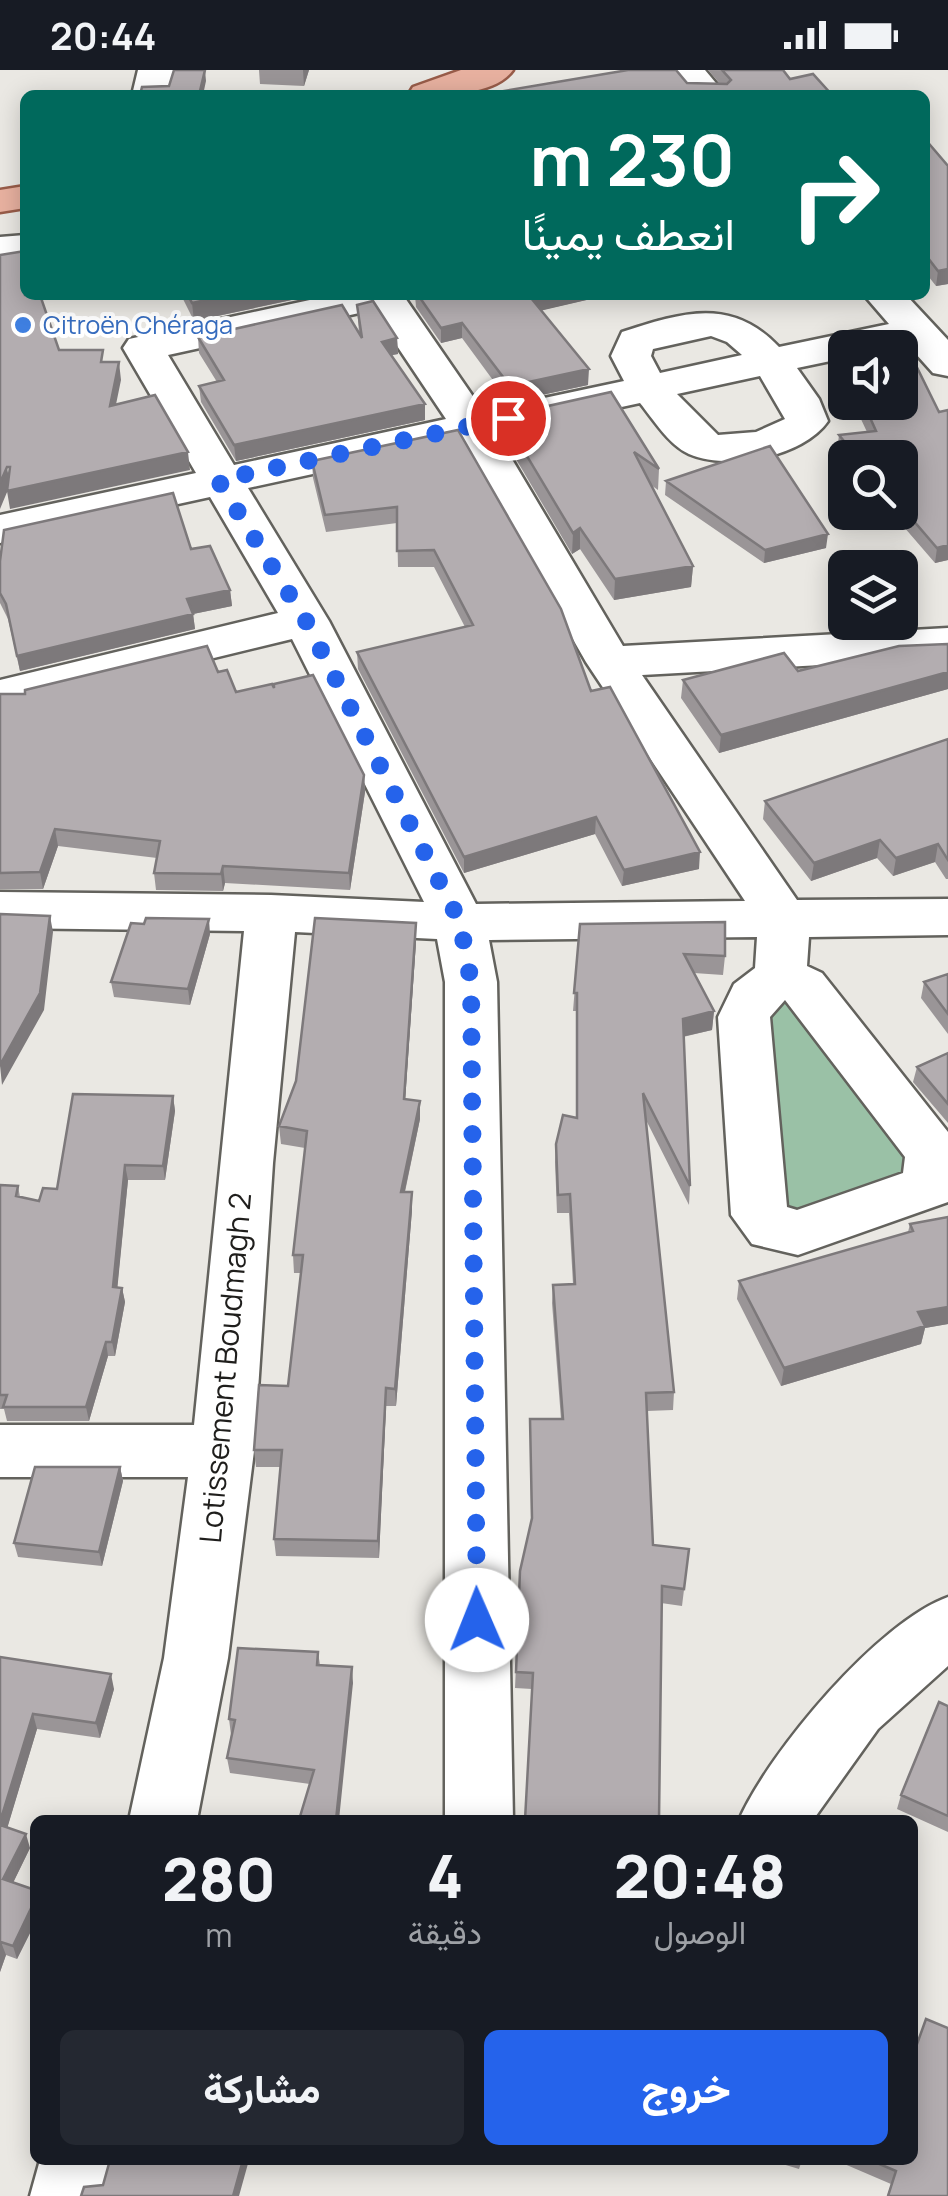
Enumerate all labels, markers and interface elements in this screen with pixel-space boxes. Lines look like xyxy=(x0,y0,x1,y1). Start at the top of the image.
text: 20:44 xyxy=(50,9,156,61)
text: 230 m xyxy=(530,111,735,207)
icon: right xyxy=(770,130,900,260)
text: انعطف يمينًا xyxy=(522,202,735,264)
place label: Citroën Chéraga xyxy=(43,307,233,342)
marker: Citroën Chéraga xyxy=(12,314,34,336)
map controls xyxy=(828,330,918,640)
button: sound xyxy=(828,330,918,420)
pin xyxy=(466,376,551,461)
icon: arrive xyxy=(481,391,536,446)
button: search xyxy=(828,440,918,530)
button: layers xyxy=(828,550,918,640)
street label: Lotissement Boudmagh 2 xyxy=(189,1191,260,1545)
position arrow xyxy=(425,1568,529,1672)
text: 4 xyxy=(426,1834,463,1916)
text: 20:48 xyxy=(614,1834,786,1916)
text: 280 xyxy=(162,1837,276,1919)
text: دقيقة xyxy=(408,1910,482,1954)
text: الوصول xyxy=(654,1910,746,1954)
text: m xyxy=(205,1913,233,1957)
button: مشاركة xyxy=(60,2030,464,2145)
button: خروج xyxy=(484,2030,888,2145)

